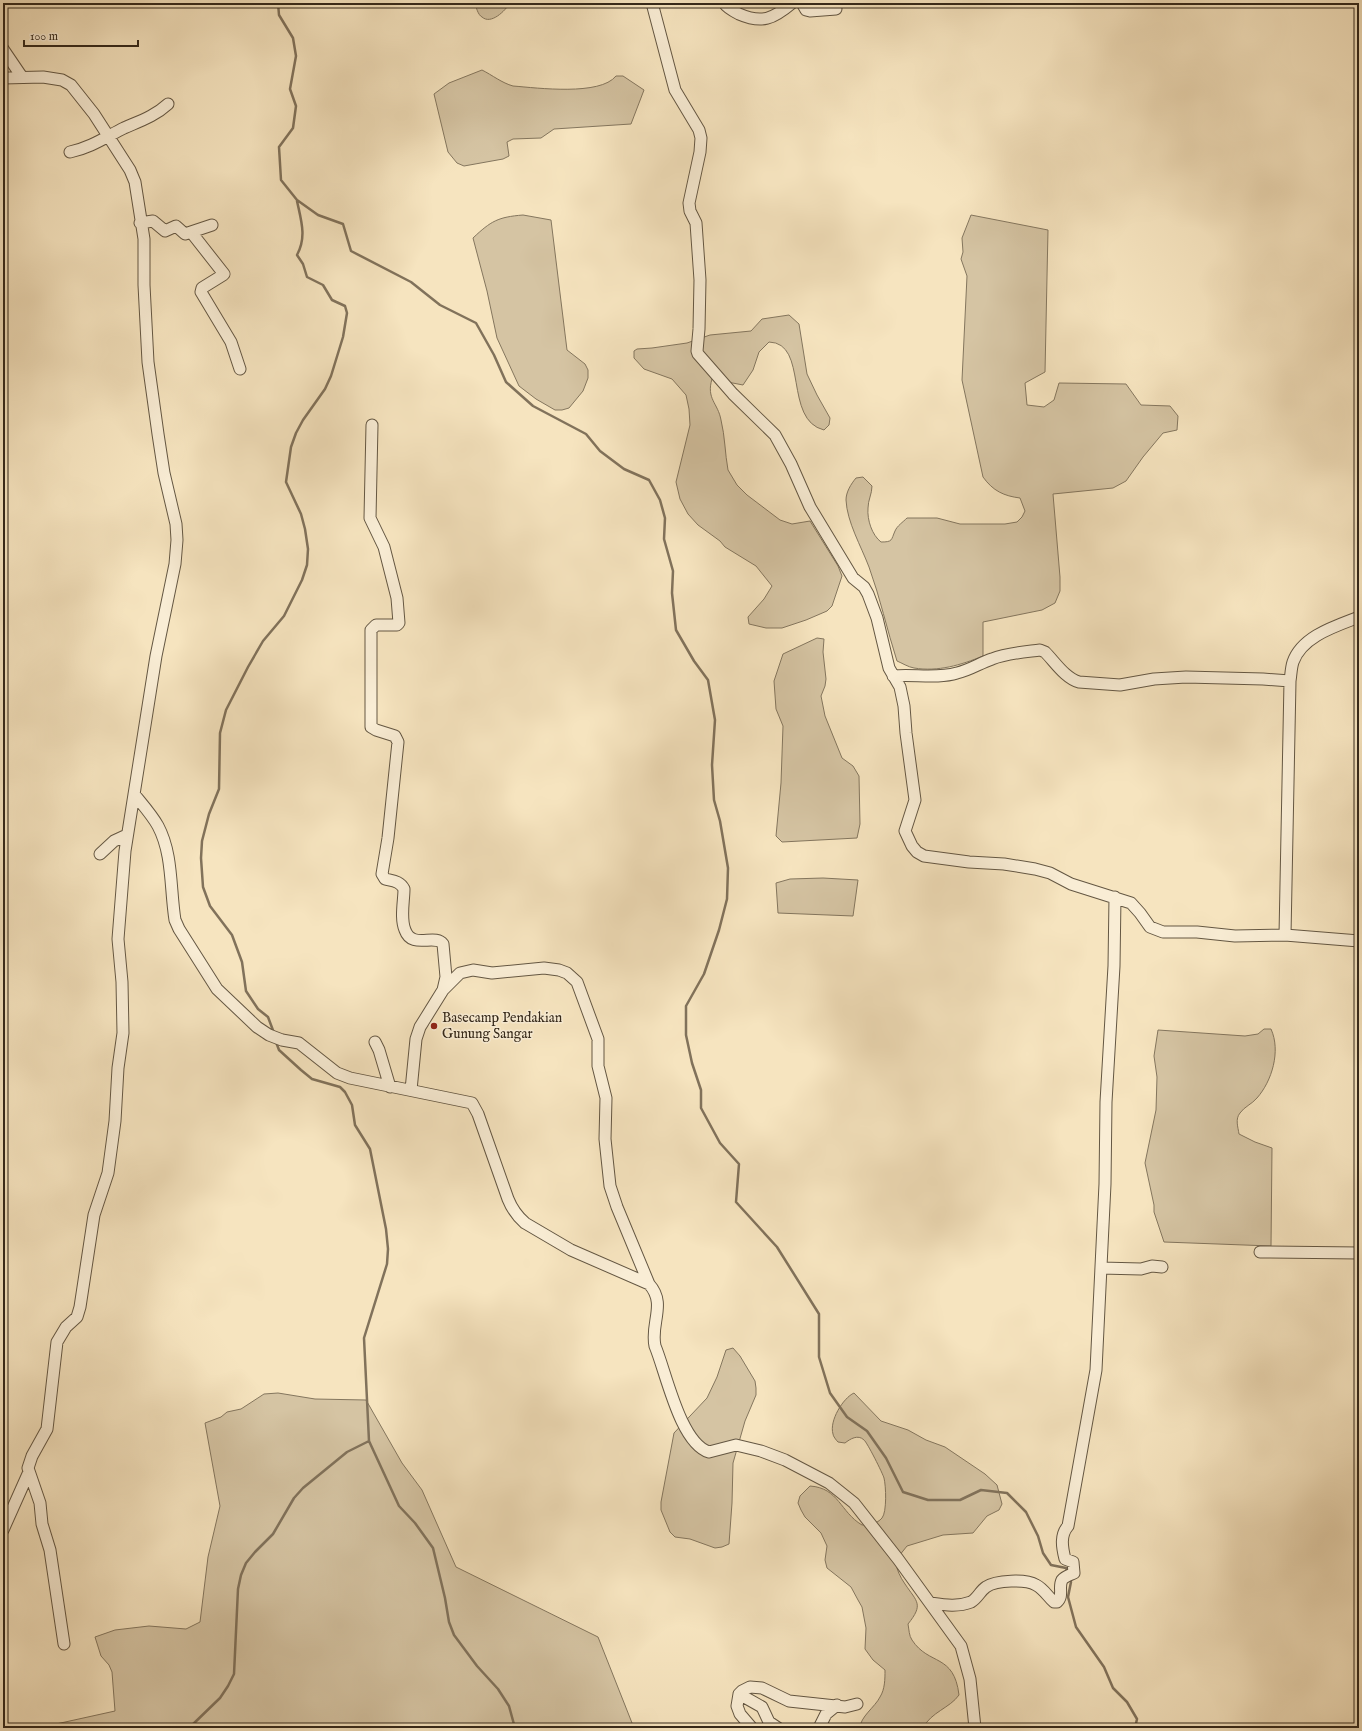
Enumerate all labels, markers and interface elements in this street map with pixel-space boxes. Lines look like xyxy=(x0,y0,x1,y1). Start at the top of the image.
scale bar xyxy=(24,22,138,48)
text: 100 m xyxy=(30,29,58,44)
place label: Basecamp Pendakian Gunung Sangar xyxy=(442,1009,563,1043)
marker: Basecamp Pendakian Gunung Sangar xyxy=(429,1021,439,1031)

